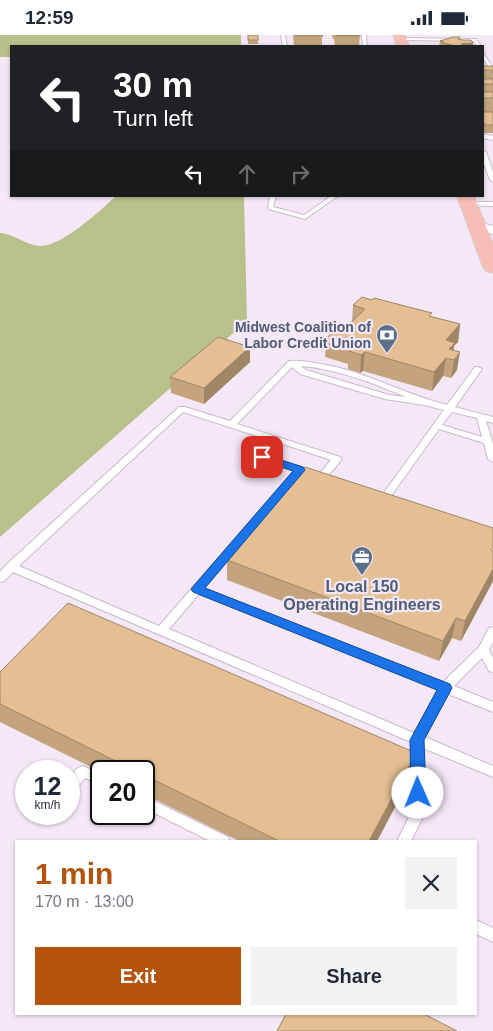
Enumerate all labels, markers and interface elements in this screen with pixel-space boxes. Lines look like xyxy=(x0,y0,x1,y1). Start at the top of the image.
text: 12:59 xyxy=(25,7,74,28)
icon: left xyxy=(30,65,95,130)
text: 30 m xyxy=(113,65,193,104)
text: Turn left xyxy=(113,106,193,131)
icon: left xyxy=(180,160,208,188)
icon: ahead xyxy=(233,160,261,188)
icon: right xyxy=(286,160,314,188)
place label: Midwest Coalition of Labor Credit Union xyxy=(235,319,371,351)
bank icon: Midwest Coalition of Labor Credit Union xyxy=(375,323,399,354)
pin xyxy=(241,436,283,478)
icon: arrive xyxy=(248,443,276,471)
office icon: Local 150 Operating Engineers xyxy=(350,545,374,576)
place label: Local 150 Operating Engineers xyxy=(283,578,441,613)
speed limit sign: 20 xyxy=(90,760,155,825)
position arrow xyxy=(391,766,443,818)
text: 12 xyxy=(34,772,61,800)
text: km/h xyxy=(34,798,61,812)
text: 1 min xyxy=(35,857,113,890)
button: close xyxy=(405,857,457,909)
text: 170 m · 13:00 xyxy=(35,893,134,910)
button: Exit xyxy=(35,947,241,1005)
button: Share xyxy=(251,947,457,1005)

